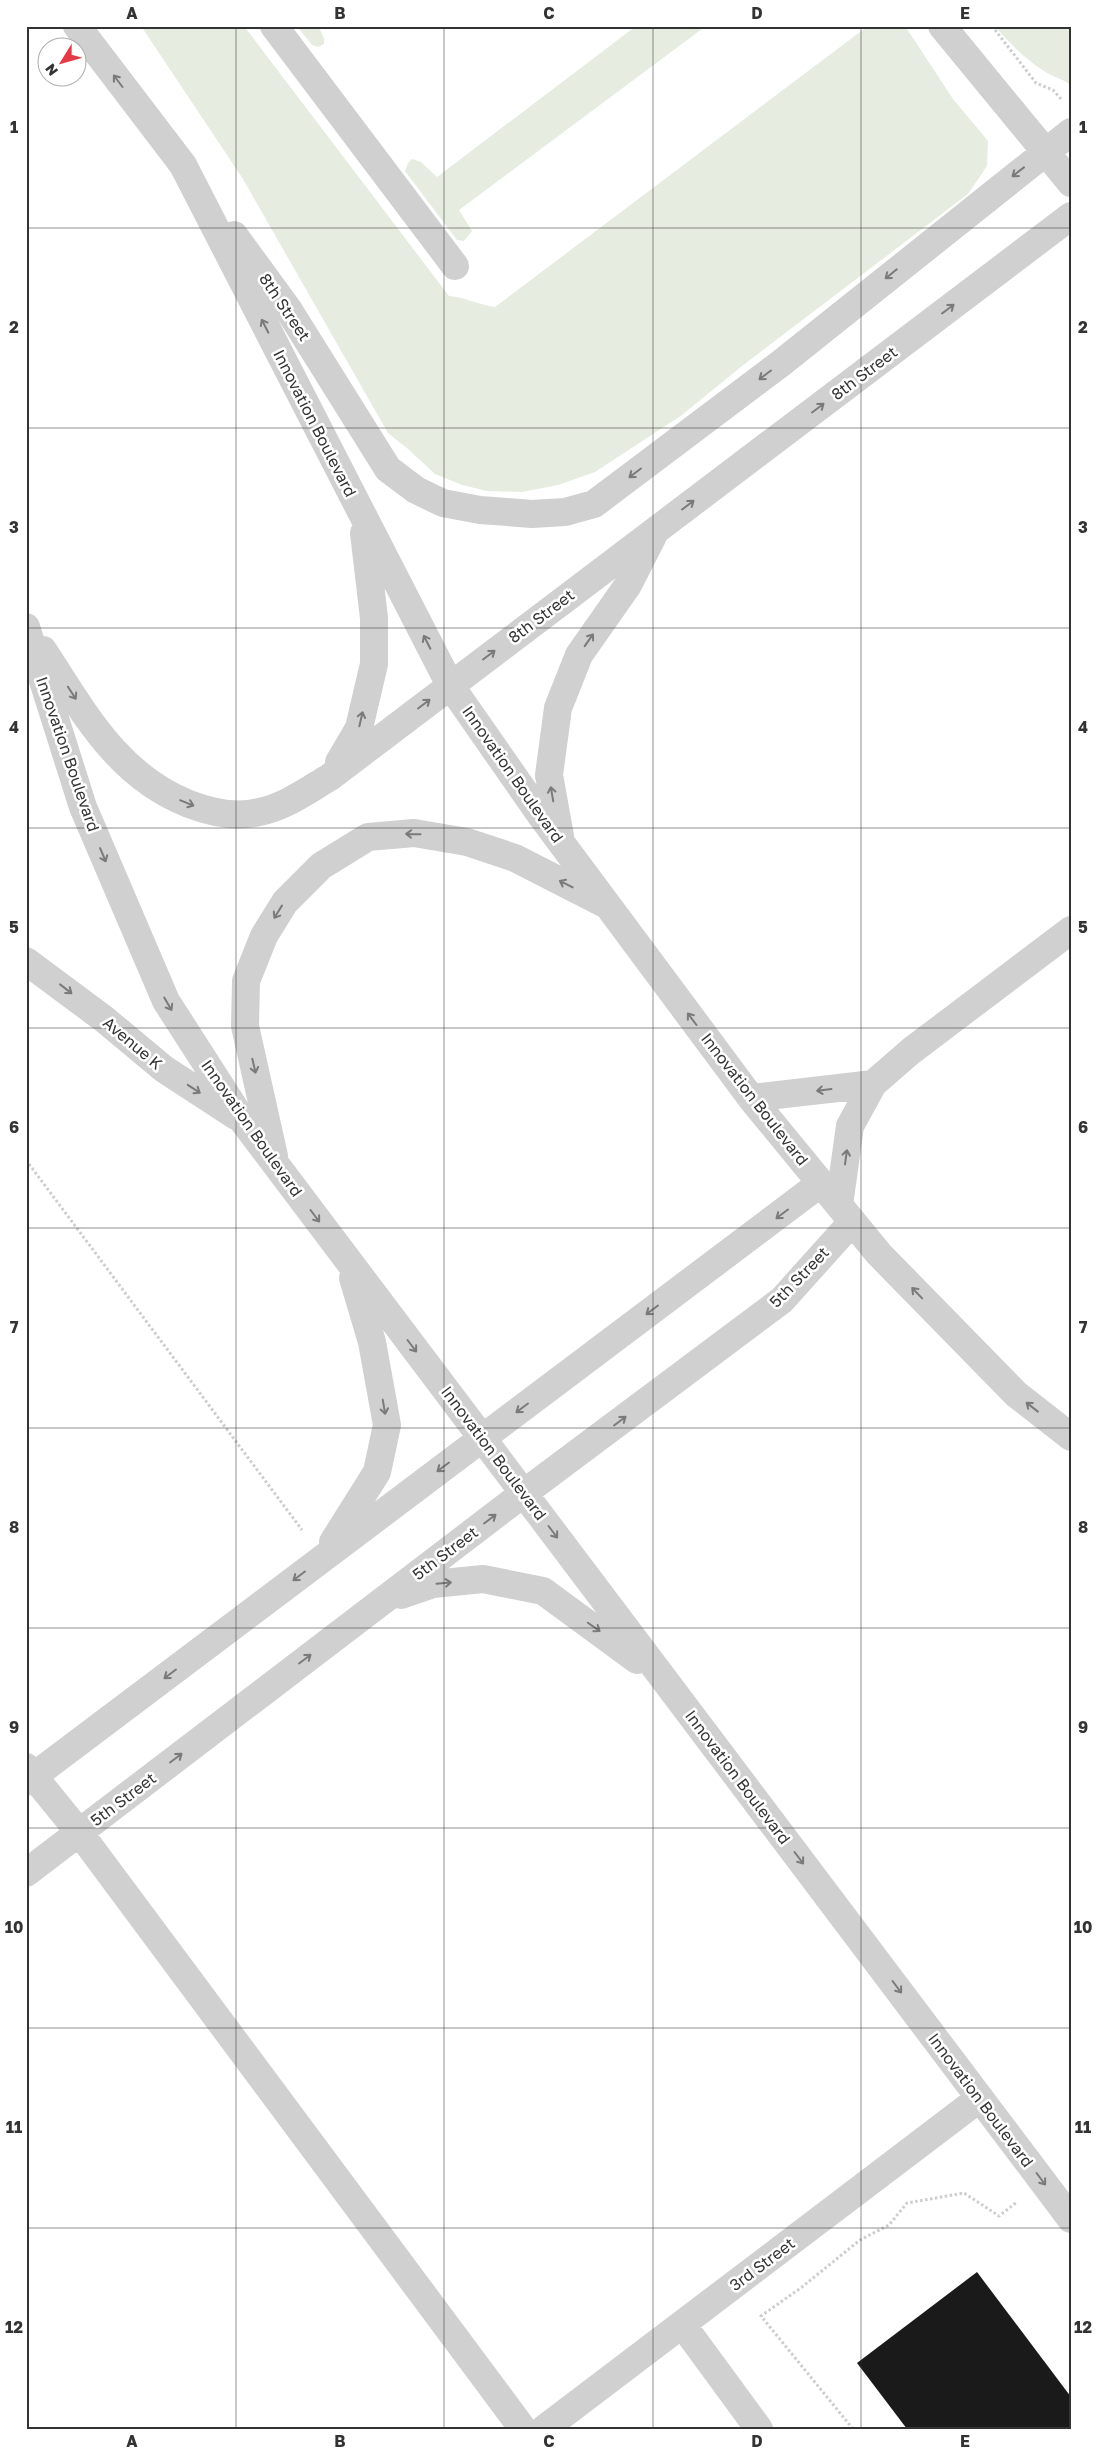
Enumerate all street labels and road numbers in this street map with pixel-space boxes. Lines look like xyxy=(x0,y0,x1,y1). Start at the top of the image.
street label: 8th Street xyxy=(255,269,315,345)
street label: 8th Street xyxy=(827,342,901,404)
street label: Innovation Boulevard xyxy=(269,346,361,500)
street label: 8th Street xyxy=(504,585,578,647)
street label: Innovation Boulevard xyxy=(32,674,104,834)
street label: Innovation Boulevard xyxy=(458,702,568,846)
street label: Avenue K xyxy=(99,1012,167,1074)
street label: Innovation Boulevard xyxy=(697,1029,813,1169)
street label: Innovation Boulevard xyxy=(197,1056,307,1200)
street label: 5th Street xyxy=(765,1242,833,1312)
street label: Innovation Boulevard xyxy=(437,1382,551,1524)
street label: 5th Street xyxy=(408,1522,482,1584)
street label: Innovation Boulevard xyxy=(681,1706,795,1848)
street label: 5th Street xyxy=(86,1768,160,1830)
street label: Innovation Boulevard xyxy=(924,2029,1038,2171)
street label: 3rd Street xyxy=(725,2233,799,2295)

